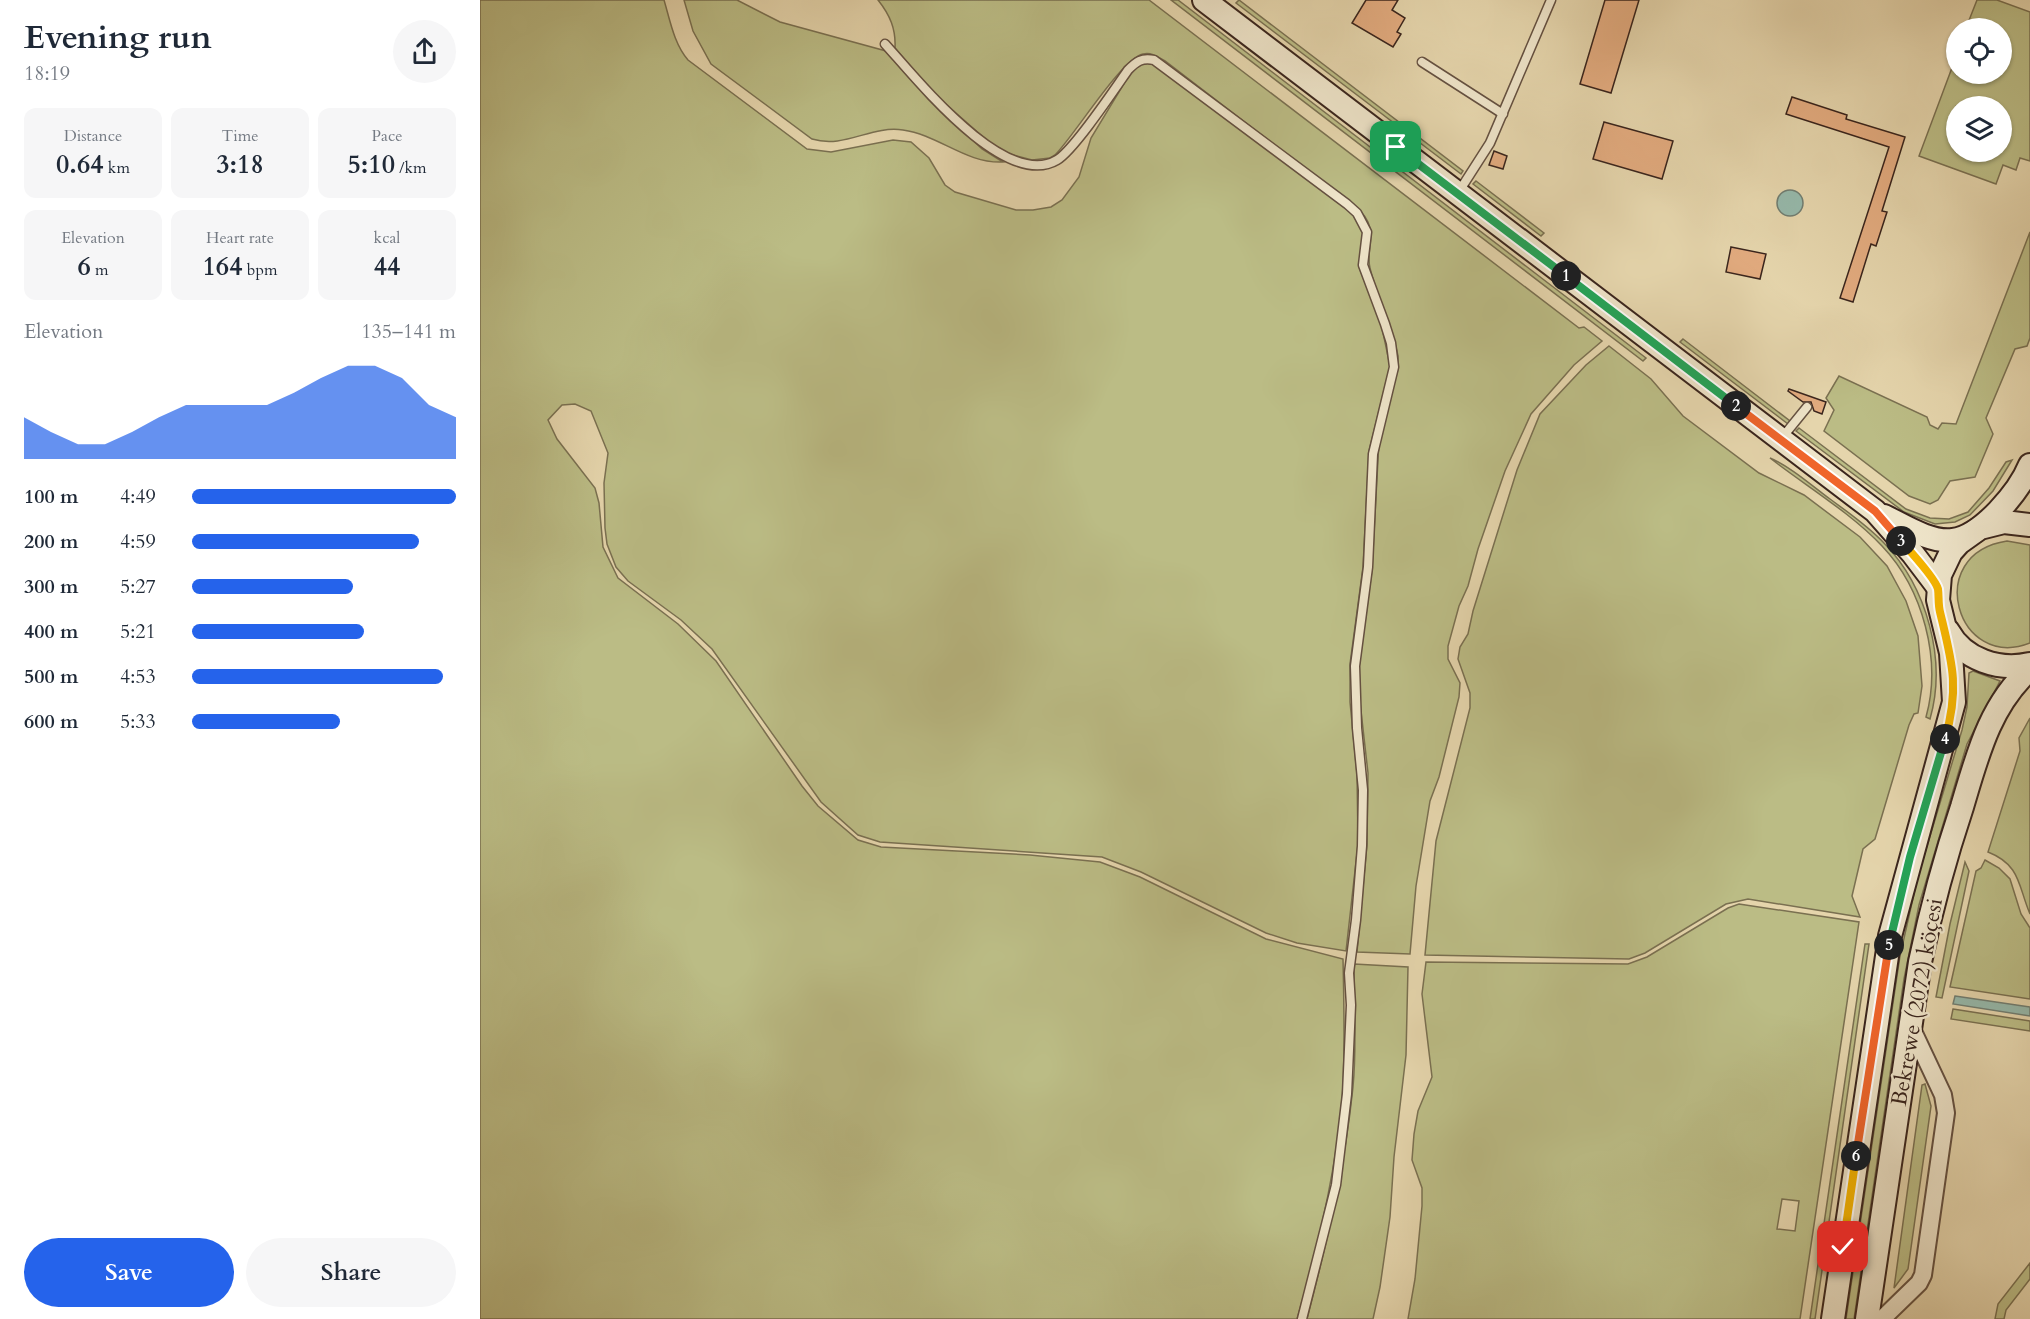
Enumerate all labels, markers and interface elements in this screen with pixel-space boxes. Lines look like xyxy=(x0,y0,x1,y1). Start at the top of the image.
text: Evening run xyxy=(24,15,212,60)
map controls xyxy=(1946,18,2012,162)
button: locate xyxy=(1946,18,2012,84)
button: share xyxy=(393,20,456,83)
text: 18:19 xyxy=(24,60,70,87)
button: layers xyxy=(1946,96,2012,162)
pin xyxy=(1370,121,1421,172)
text: Distance xyxy=(64,125,122,147)
text: Time xyxy=(221,125,259,147)
text: Pace xyxy=(372,125,402,147)
icon: arrive xyxy=(1379,130,1412,163)
text: 0.64 xyxy=(56,147,104,182)
text: 3:18 xyxy=(216,147,264,182)
text: 5:10 xyxy=(347,147,395,182)
text: km xyxy=(104,157,130,179)
text: /km xyxy=(395,157,427,179)
text: Elevation xyxy=(61,227,125,249)
text: Heart rate xyxy=(206,227,274,249)
text: kcal xyxy=(374,227,400,249)
text: 6 xyxy=(77,249,91,284)
text: 164 xyxy=(203,249,243,284)
text: 44 xyxy=(374,249,400,284)
text: m xyxy=(91,259,109,281)
text: bpm xyxy=(243,259,277,281)
pin: 1 xyxy=(1551,261,1581,291)
text: 1 xyxy=(1562,265,1570,287)
text: Elevation xyxy=(24,318,103,345)
text: 135–141 m xyxy=(361,318,456,345)
pin: 2 xyxy=(1721,391,1751,421)
text: 2 xyxy=(1732,395,1740,417)
text: 100 m xyxy=(24,483,79,510)
text: 4:49 xyxy=(120,483,156,510)
pin: 3 xyxy=(1886,526,1916,556)
text: 200 m xyxy=(24,528,79,555)
text: 4:59 xyxy=(120,528,156,555)
text: 3 xyxy=(1897,530,1905,552)
text: 300 m xyxy=(24,573,79,600)
text: 5:27 xyxy=(120,573,156,600)
text: 400 m xyxy=(24,618,79,645)
text: 5:21 xyxy=(120,618,156,645)
text: 500 m xyxy=(24,663,79,690)
text: 4:53 xyxy=(120,663,156,690)
text: 600 m xyxy=(24,708,79,735)
text: 5:33 xyxy=(120,708,156,735)
pin: 4 xyxy=(1930,724,1960,754)
text: 4 xyxy=(1941,728,1949,750)
street label: Bekrewe (2072) köçesi xyxy=(1884,896,1950,1108)
pin: 5 xyxy=(1874,930,1904,960)
text: 5 xyxy=(1885,934,1893,956)
pin: 6 xyxy=(1841,1141,1871,1171)
text: 6 xyxy=(1852,1145,1860,1167)
pin xyxy=(1817,1221,1868,1272)
icon: check xyxy=(1826,1230,1859,1263)
button: Save xyxy=(24,1238,234,1307)
button: Share xyxy=(246,1238,456,1307)

